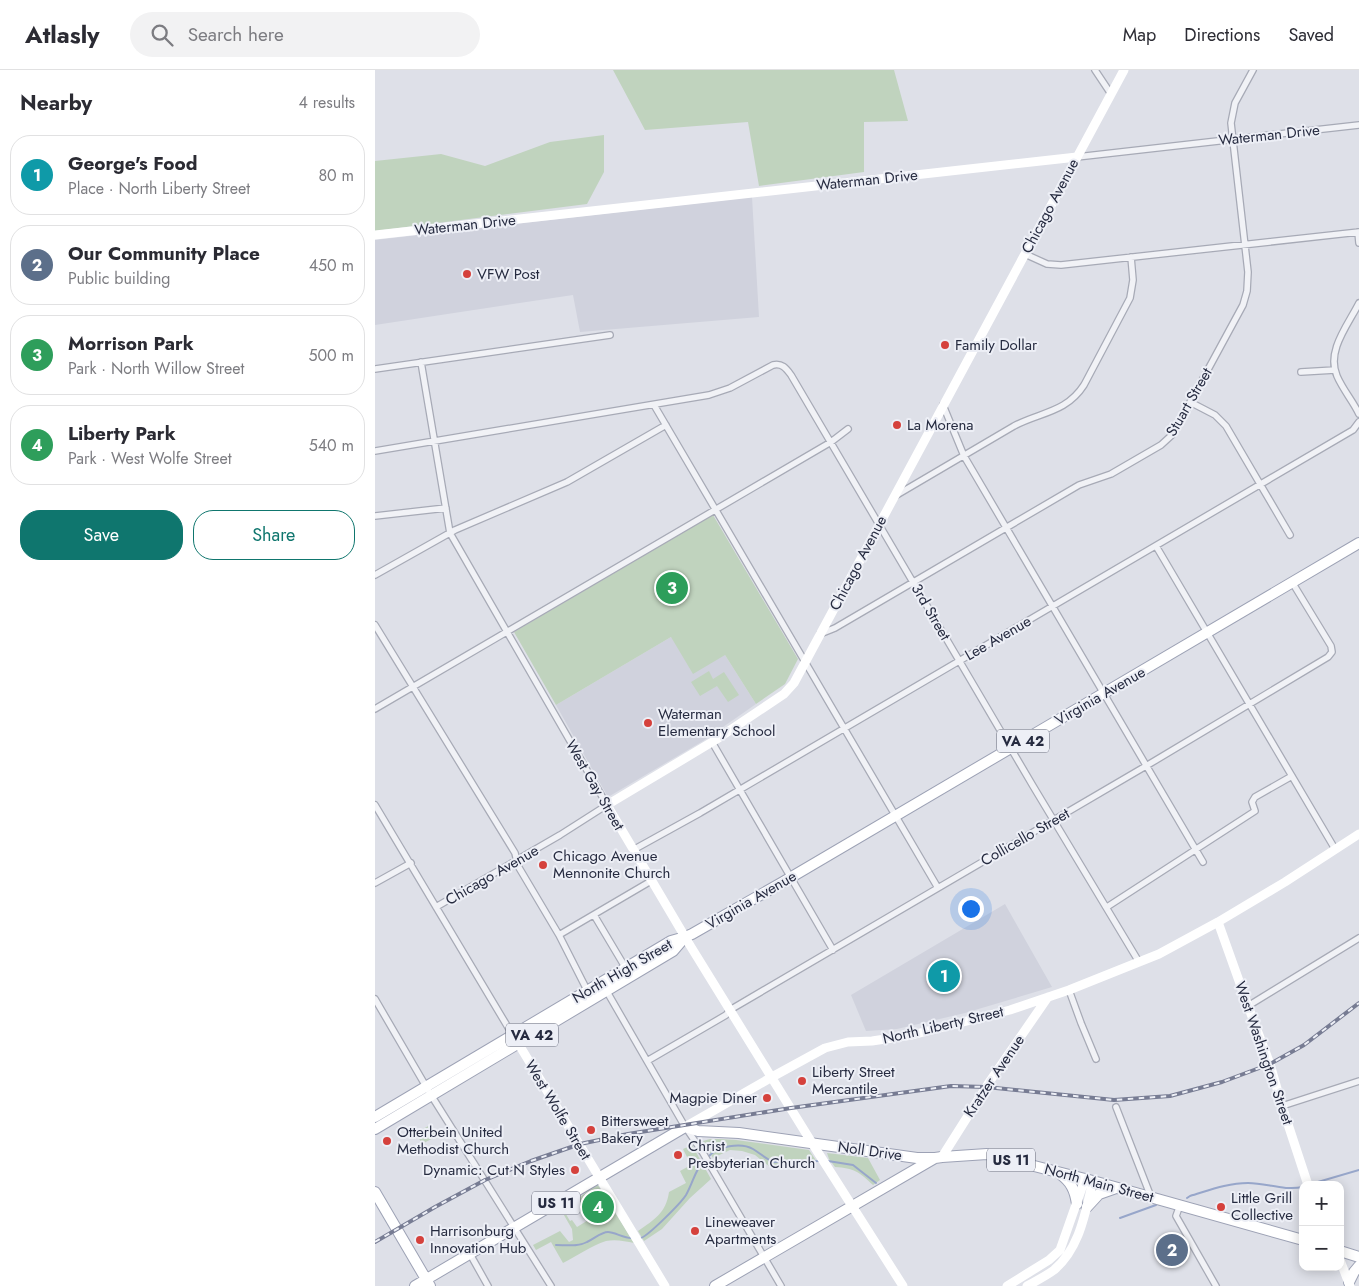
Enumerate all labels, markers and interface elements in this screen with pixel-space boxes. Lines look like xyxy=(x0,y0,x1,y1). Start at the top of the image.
search box xyxy=(130,12,480,57)
text: Atlasly xyxy=(25,17,100,52)
icon: search xyxy=(148,21,176,49)
text: Search here xyxy=(188,21,284,48)
text: Map xyxy=(1123,22,1156,48)
text: Directions xyxy=(1184,22,1260,48)
text: Saved xyxy=(1288,22,1334,48)
text: Nearby xyxy=(20,88,92,118)
text: 4 results xyxy=(299,91,355,114)
street label: Waterman Drive xyxy=(1217,119,1321,151)
text: George's Food xyxy=(68,150,197,177)
street label: Chicago Avenue xyxy=(1016,155,1084,257)
text: 1 xyxy=(33,164,41,187)
text: 80 m xyxy=(318,164,354,187)
street label: Waterman Drive xyxy=(815,164,919,196)
text: Place · North Liberty Street xyxy=(68,177,250,200)
street label: Waterman Drive xyxy=(413,209,517,241)
text: Our Community Place xyxy=(68,240,260,267)
text: 2 xyxy=(32,254,42,277)
text: 450 m xyxy=(309,254,354,277)
place label: VFW Post xyxy=(477,263,540,285)
text: Public building xyxy=(68,267,170,290)
marker: VFW Post xyxy=(461,268,473,280)
text: Morrison Park xyxy=(68,330,194,357)
place label: Family Dollar xyxy=(955,334,1038,356)
marker: Family Dollar xyxy=(939,339,951,351)
text: 3 xyxy=(32,344,42,367)
text: 500 m xyxy=(308,344,354,367)
text: Park · North Willow Street xyxy=(68,357,244,380)
street label: Stuart Street xyxy=(1160,363,1218,440)
place label: La Morena xyxy=(907,414,974,436)
marker: La Morena xyxy=(891,419,903,431)
text: Liberty Park xyxy=(68,420,176,447)
text: 4 xyxy=(31,434,43,457)
text: 540 m xyxy=(309,434,354,457)
text: Park · West Wolfe Street xyxy=(68,447,232,470)
button: Save xyxy=(20,510,183,560)
button: Share xyxy=(193,510,355,560)
street label: Chicago Avenue xyxy=(824,512,892,614)
pin: 3 xyxy=(656,569,688,607)
street label: 3rd Street xyxy=(906,580,956,645)
street label: Lee Avenue xyxy=(961,610,1036,666)
street label: Virginia Avenue xyxy=(1051,661,1150,731)
place label: Waterman Elementary School xyxy=(658,703,775,742)
marker: Waterman Elementary School xyxy=(642,717,654,729)
road number: VA 42 xyxy=(997,729,1049,752)
street label: West Gay Street xyxy=(560,736,630,835)
street label: Collicello Street xyxy=(976,802,1074,871)
street label: Chicago Avenue xyxy=(441,839,543,911)
place label: Chicago Avenue Mennonite Church xyxy=(553,845,670,884)
marker: Chicago Avenue Mennonite Church xyxy=(537,859,549,871)
street label: Virginia Avenue xyxy=(702,865,801,935)
your location xyxy=(958,896,984,922)
street label: North High Street xyxy=(568,933,676,1009)
pin: 1 xyxy=(928,957,960,995)
street label: West Washington Street xyxy=(1229,978,1299,1128)
street label: North Liberty Street xyxy=(880,1000,1006,1050)
road number: VA 42 xyxy=(506,1024,558,1046)
street label: Kratzer Avenue xyxy=(958,1030,1030,1122)
street label: West Wolfe Street xyxy=(519,1056,597,1164)
place label: Liberty Street Mercantile xyxy=(812,1061,895,1100)
marker: Liberty Street Mercantile xyxy=(796,1075,808,1087)
place label: Magpie Diner xyxy=(670,1087,758,1109)
marker: Magpie Diner xyxy=(761,1092,773,1104)
place label: Bittersweet Bakery xyxy=(601,1110,669,1149)
place label: Otterbein United Methodist Church xyxy=(397,1121,509,1160)
marker: Bittersweet Bakery xyxy=(585,1124,597,1136)
marker: Otterbein United Methodist Church xyxy=(381,1135,393,1147)
place label: Christ Presbyterian Church xyxy=(688,1135,816,1174)
street label: Noll Drive xyxy=(837,1136,904,1166)
road number: US 11 xyxy=(987,1148,1035,1172)
marker: Christ Presbyterian Church xyxy=(672,1149,684,1161)
street label: North Main Street xyxy=(1042,1158,1156,1208)
place label: Dynamic: Cut N Styles xyxy=(423,1159,565,1181)
marker: Dynamic: Cut N Styles xyxy=(569,1164,581,1176)
map controls xyxy=(1299,1181,1344,1271)
button: + xyxy=(1299,1181,1344,1226)
place label: Little Grill Collective xyxy=(1231,1187,1293,1226)
pin: 4 xyxy=(582,1188,614,1226)
road number: US 11 xyxy=(532,1192,580,1214)
marker: Little Grill Collective xyxy=(1215,1201,1227,1213)
place label: Lineweaver Apartments xyxy=(705,1211,776,1250)
place label: Harrisonburg Innovation Hub xyxy=(430,1220,527,1259)
marker: Lineweaver Apartments xyxy=(689,1225,701,1237)
button: − xyxy=(1299,1226,1344,1271)
pin: 2 xyxy=(1156,1231,1188,1269)
marker: Harrisonburg Innovation Hub xyxy=(414,1234,426,1246)

